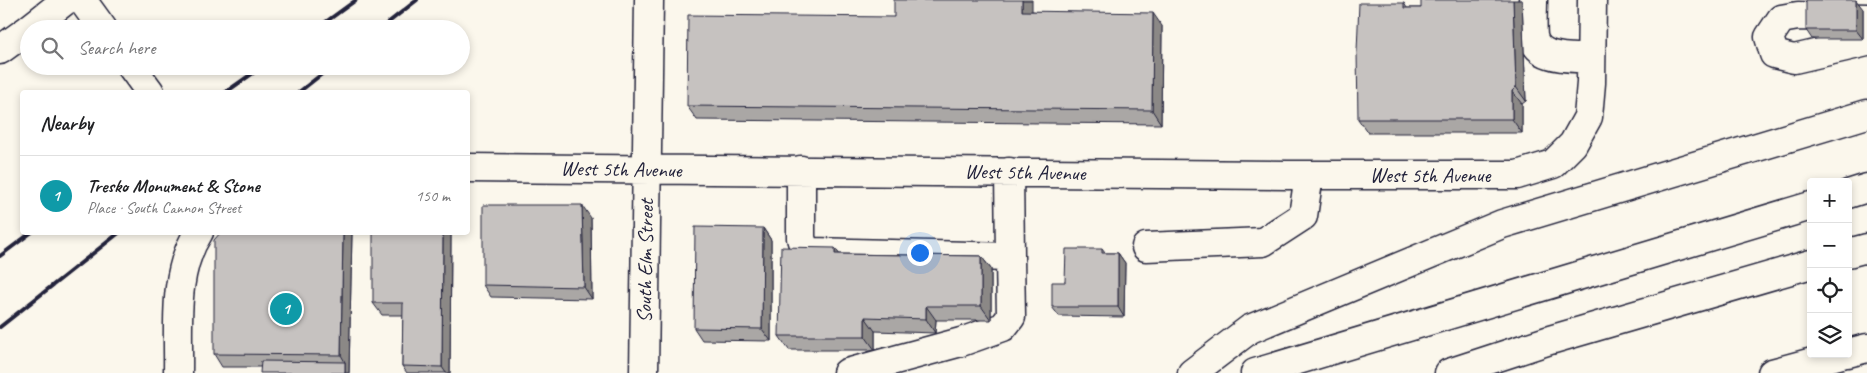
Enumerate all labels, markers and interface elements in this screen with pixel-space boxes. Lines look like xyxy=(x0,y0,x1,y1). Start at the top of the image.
search box xyxy=(20,20,470,75)
icon: search xyxy=(38,34,66,62)
text: Search here xyxy=(78,36,155,60)
text: Nearby xyxy=(40,110,93,136)
street label: West 5th Avenue xyxy=(560,155,683,183)
street label: West 5th Avenue xyxy=(964,158,1087,186)
street label: West 5th Avenue xyxy=(1370,162,1492,188)
text: Tresko Monument & Stone xyxy=(87,174,260,198)
map controls xyxy=(1807,178,1852,358)
button: + xyxy=(1807,178,1852,223)
text: 1 xyxy=(52,186,60,206)
text: 150 m xyxy=(416,186,450,206)
street label: South Elm Street xyxy=(631,197,659,323)
text: Place · South Cannon Street xyxy=(87,198,241,218)
button: − xyxy=(1807,223,1852,268)
your location xyxy=(907,240,933,266)
button: locate xyxy=(1807,268,1852,313)
pin: 1 xyxy=(270,290,302,328)
button: layers xyxy=(1807,313,1852,358)

